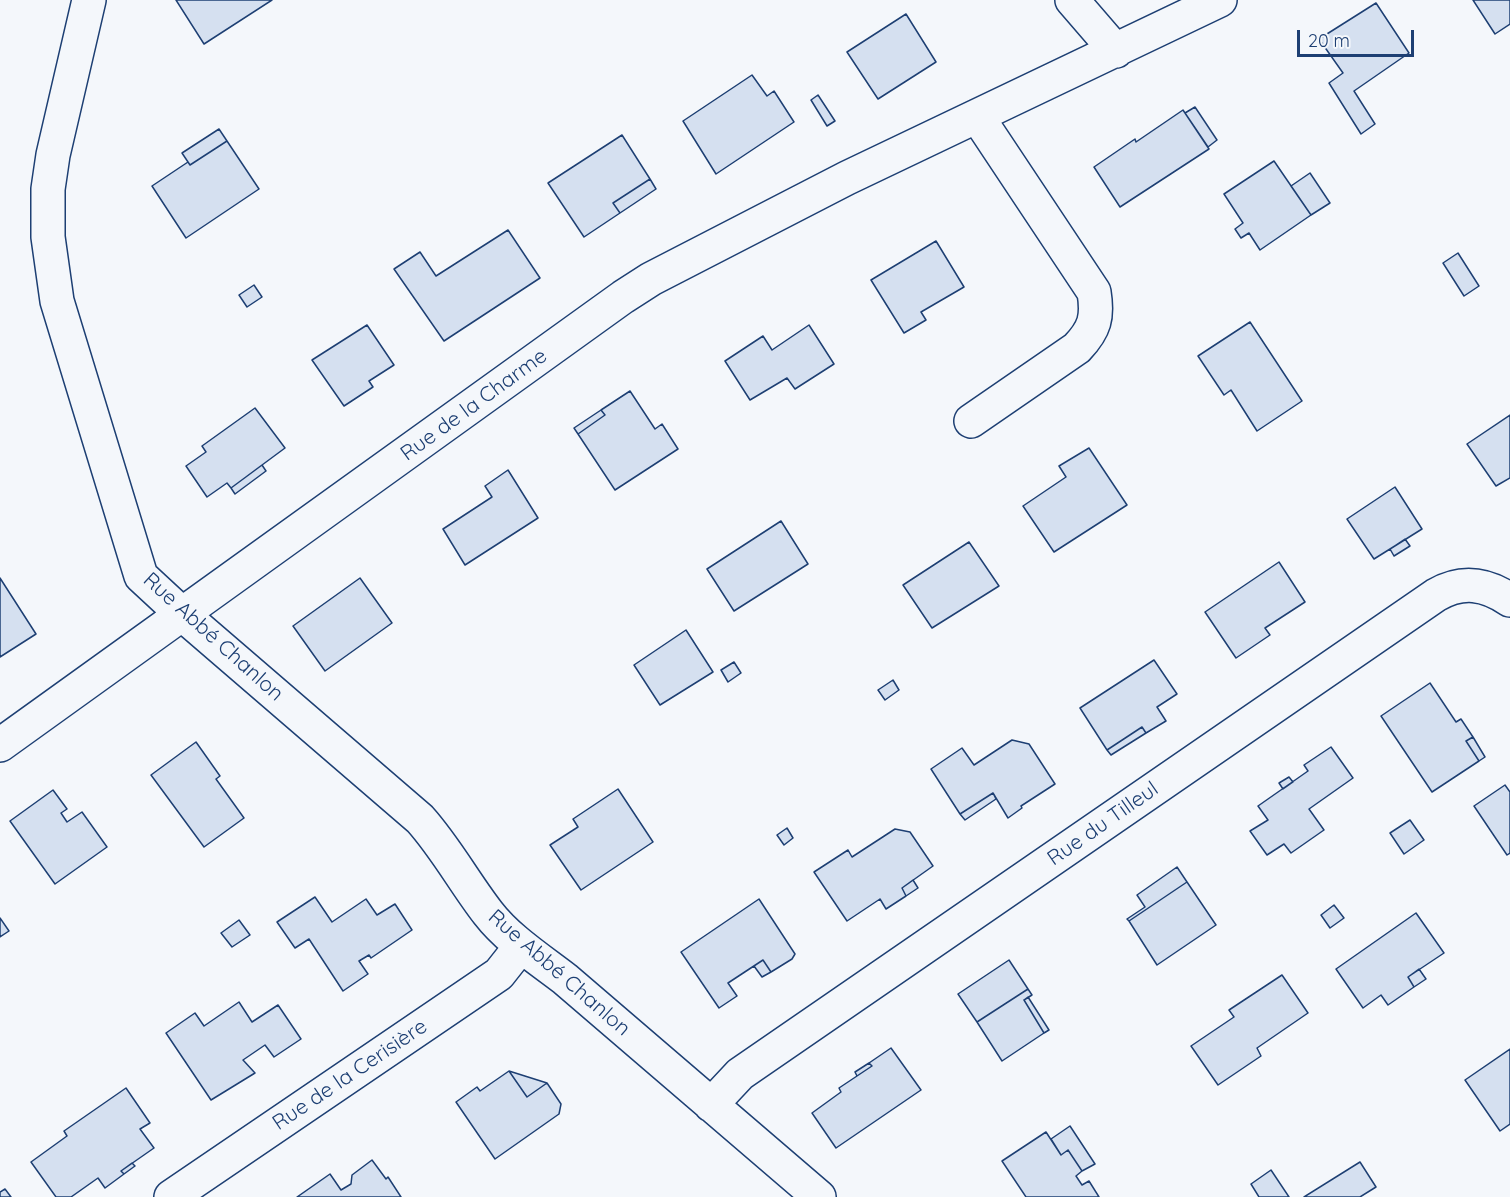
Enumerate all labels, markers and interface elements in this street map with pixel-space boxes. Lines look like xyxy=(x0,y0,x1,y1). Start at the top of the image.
scale bar xyxy=(1300,18,1417,56)
text: 20 m xyxy=(1308,29,1350,52)
street label: Rue de la Charme xyxy=(396,344,552,466)
street label: Rue Abbé Chanlon xyxy=(138,567,288,707)
street label: Rue du Tilleul xyxy=(1043,777,1163,871)
street label: Rue Abbé Chanlon xyxy=(483,904,635,1042)
street label: Rue de la Cerisière xyxy=(268,1014,432,1136)

